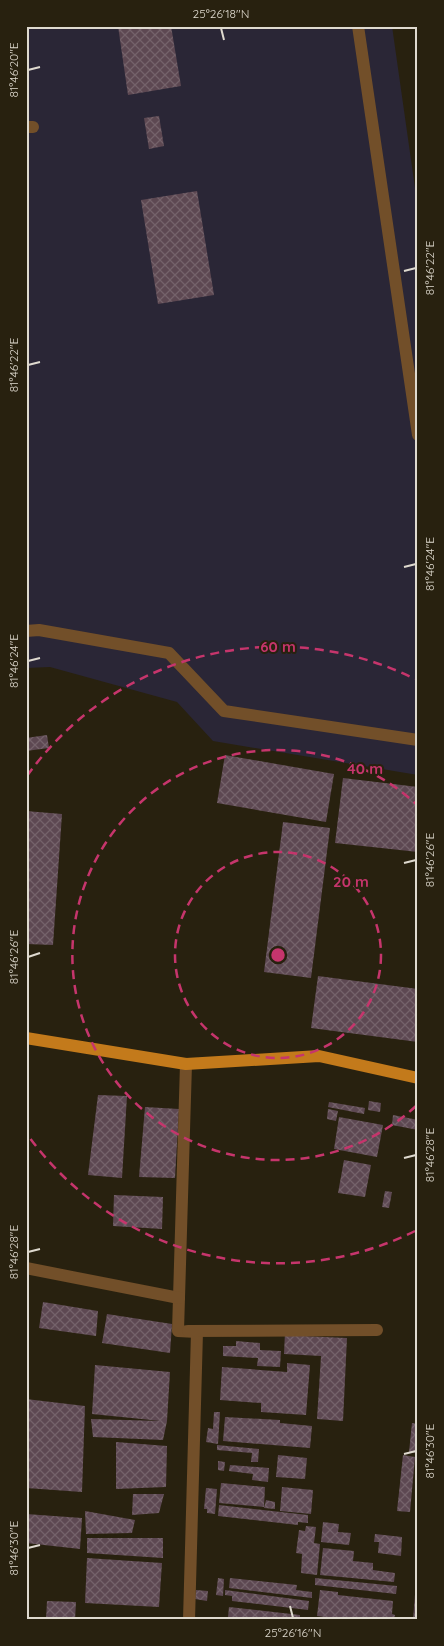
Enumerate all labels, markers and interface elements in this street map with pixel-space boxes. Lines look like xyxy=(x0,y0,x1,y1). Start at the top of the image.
text: 25°26'18"N xyxy=(193,6,249,21)
text: 81°46'20"E xyxy=(6,42,21,98)
text: 81°46'22"E xyxy=(422,240,437,295)
text: 81°46'22"E xyxy=(6,337,21,392)
text: 81°46'24"E xyxy=(422,537,437,591)
text: 81°46'24"E xyxy=(6,634,21,688)
text: 60 m xyxy=(260,637,296,656)
text: 40 m xyxy=(347,759,383,778)
text: 81°46'26"E xyxy=(422,833,437,887)
text: 20 m xyxy=(333,872,369,891)
text: 81°46'26"E xyxy=(6,930,21,984)
centre of rings xyxy=(269,946,287,964)
text: 81°46'28"E xyxy=(422,1128,437,1182)
text: 81°46'28"E xyxy=(6,1225,21,1279)
text: 81°46'30"E xyxy=(422,1423,437,1478)
text: 81°46'30"E xyxy=(6,1520,21,1575)
text: 25°26'16"N xyxy=(265,1625,321,1640)

